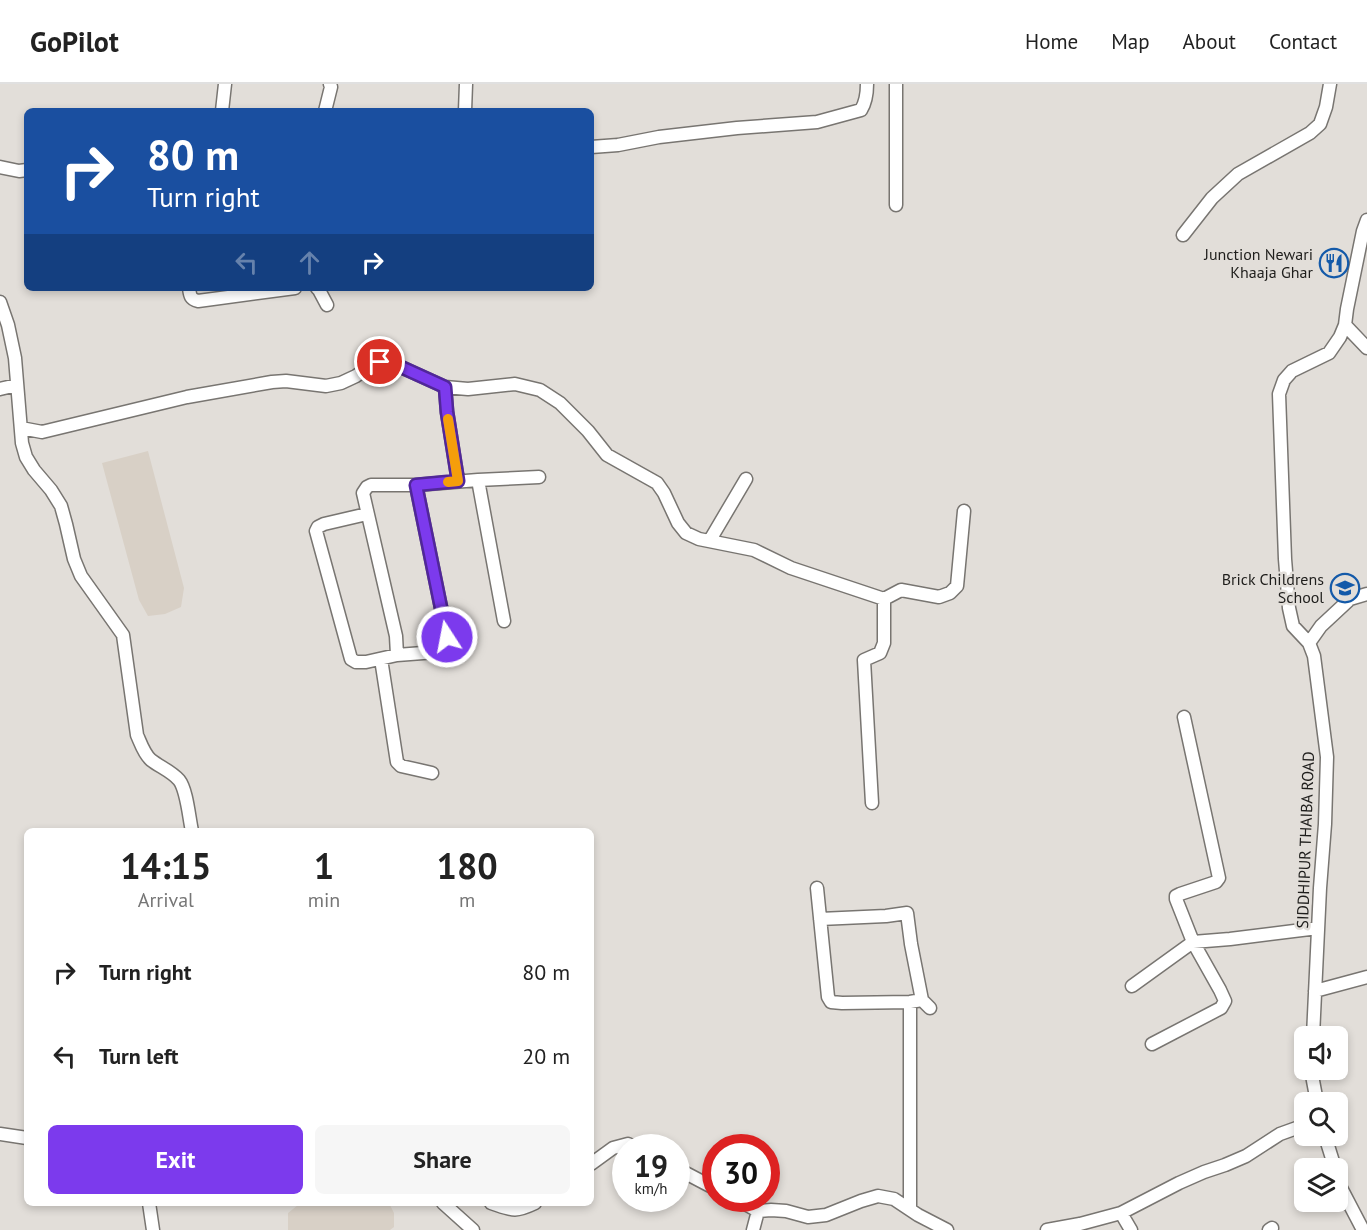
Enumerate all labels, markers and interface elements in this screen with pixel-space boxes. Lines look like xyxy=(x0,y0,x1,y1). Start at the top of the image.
text: GoPilot xyxy=(30,23,119,60)
text: Home xyxy=(1025,28,1078,55)
text: Map xyxy=(1111,28,1150,55)
text: About xyxy=(1183,28,1236,55)
text: Contact xyxy=(1269,28,1337,55)
text: 80 m xyxy=(147,127,239,182)
icon: right xyxy=(48,132,126,210)
text: Turn right xyxy=(147,180,260,214)
place label: Junction Newari Khaaja Ghar xyxy=(1203,244,1314,282)
icon: left xyxy=(230,246,263,279)
icon: ahead xyxy=(293,246,326,279)
icon: right xyxy=(356,246,389,279)
restaurant icon: Junction Newari Khaaja Ghar xyxy=(1318,247,1350,279)
pin xyxy=(354,336,405,387)
icon: arrive xyxy=(363,345,396,378)
place label: Brick Childrens School xyxy=(1222,569,1324,607)
school or university icon: Brick Childrens School xyxy=(1329,572,1361,604)
position arrow xyxy=(415,605,479,669)
street label: SIDDHIPUR THAIBA ROAD xyxy=(1292,751,1318,929)
text: 14:15 xyxy=(120,842,212,889)
text: 1 xyxy=(314,842,334,889)
text: 180 xyxy=(437,842,498,889)
text: Arrival xyxy=(138,887,194,913)
text: min xyxy=(308,887,340,913)
text: m xyxy=(459,887,475,913)
icon: right xyxy=(48,956,81,989)
text: Turn right xyxy=(99,958,191,986)
text: 80 m xyxy=(522,958,570,986)
map controls xyxy=(1294,1026,1348,1212)
button: sound xyxy=(1294,1026,1348,1080)
icon: left xyxy=(48,1040,81,1073)
text: Turn left xyxy=(99,1042,179,1070)
text: 20 m xyxy=(522,1042,570,1070)
button: search xyxy=(1294,1092,1348,1146)
button: Exit xyxy=(48,1125,303,1194)
button: Share xyxy=(315,1125,570,1194)
speed limit sign: 30 xyxy=(702,1134,780,1212)
text: 19 xyxy=(634,1146,668,1185)
button: layers xyxy=(1294,1158,1348,1212)
text: km/h xyxy=(635,1179,667,1198)

